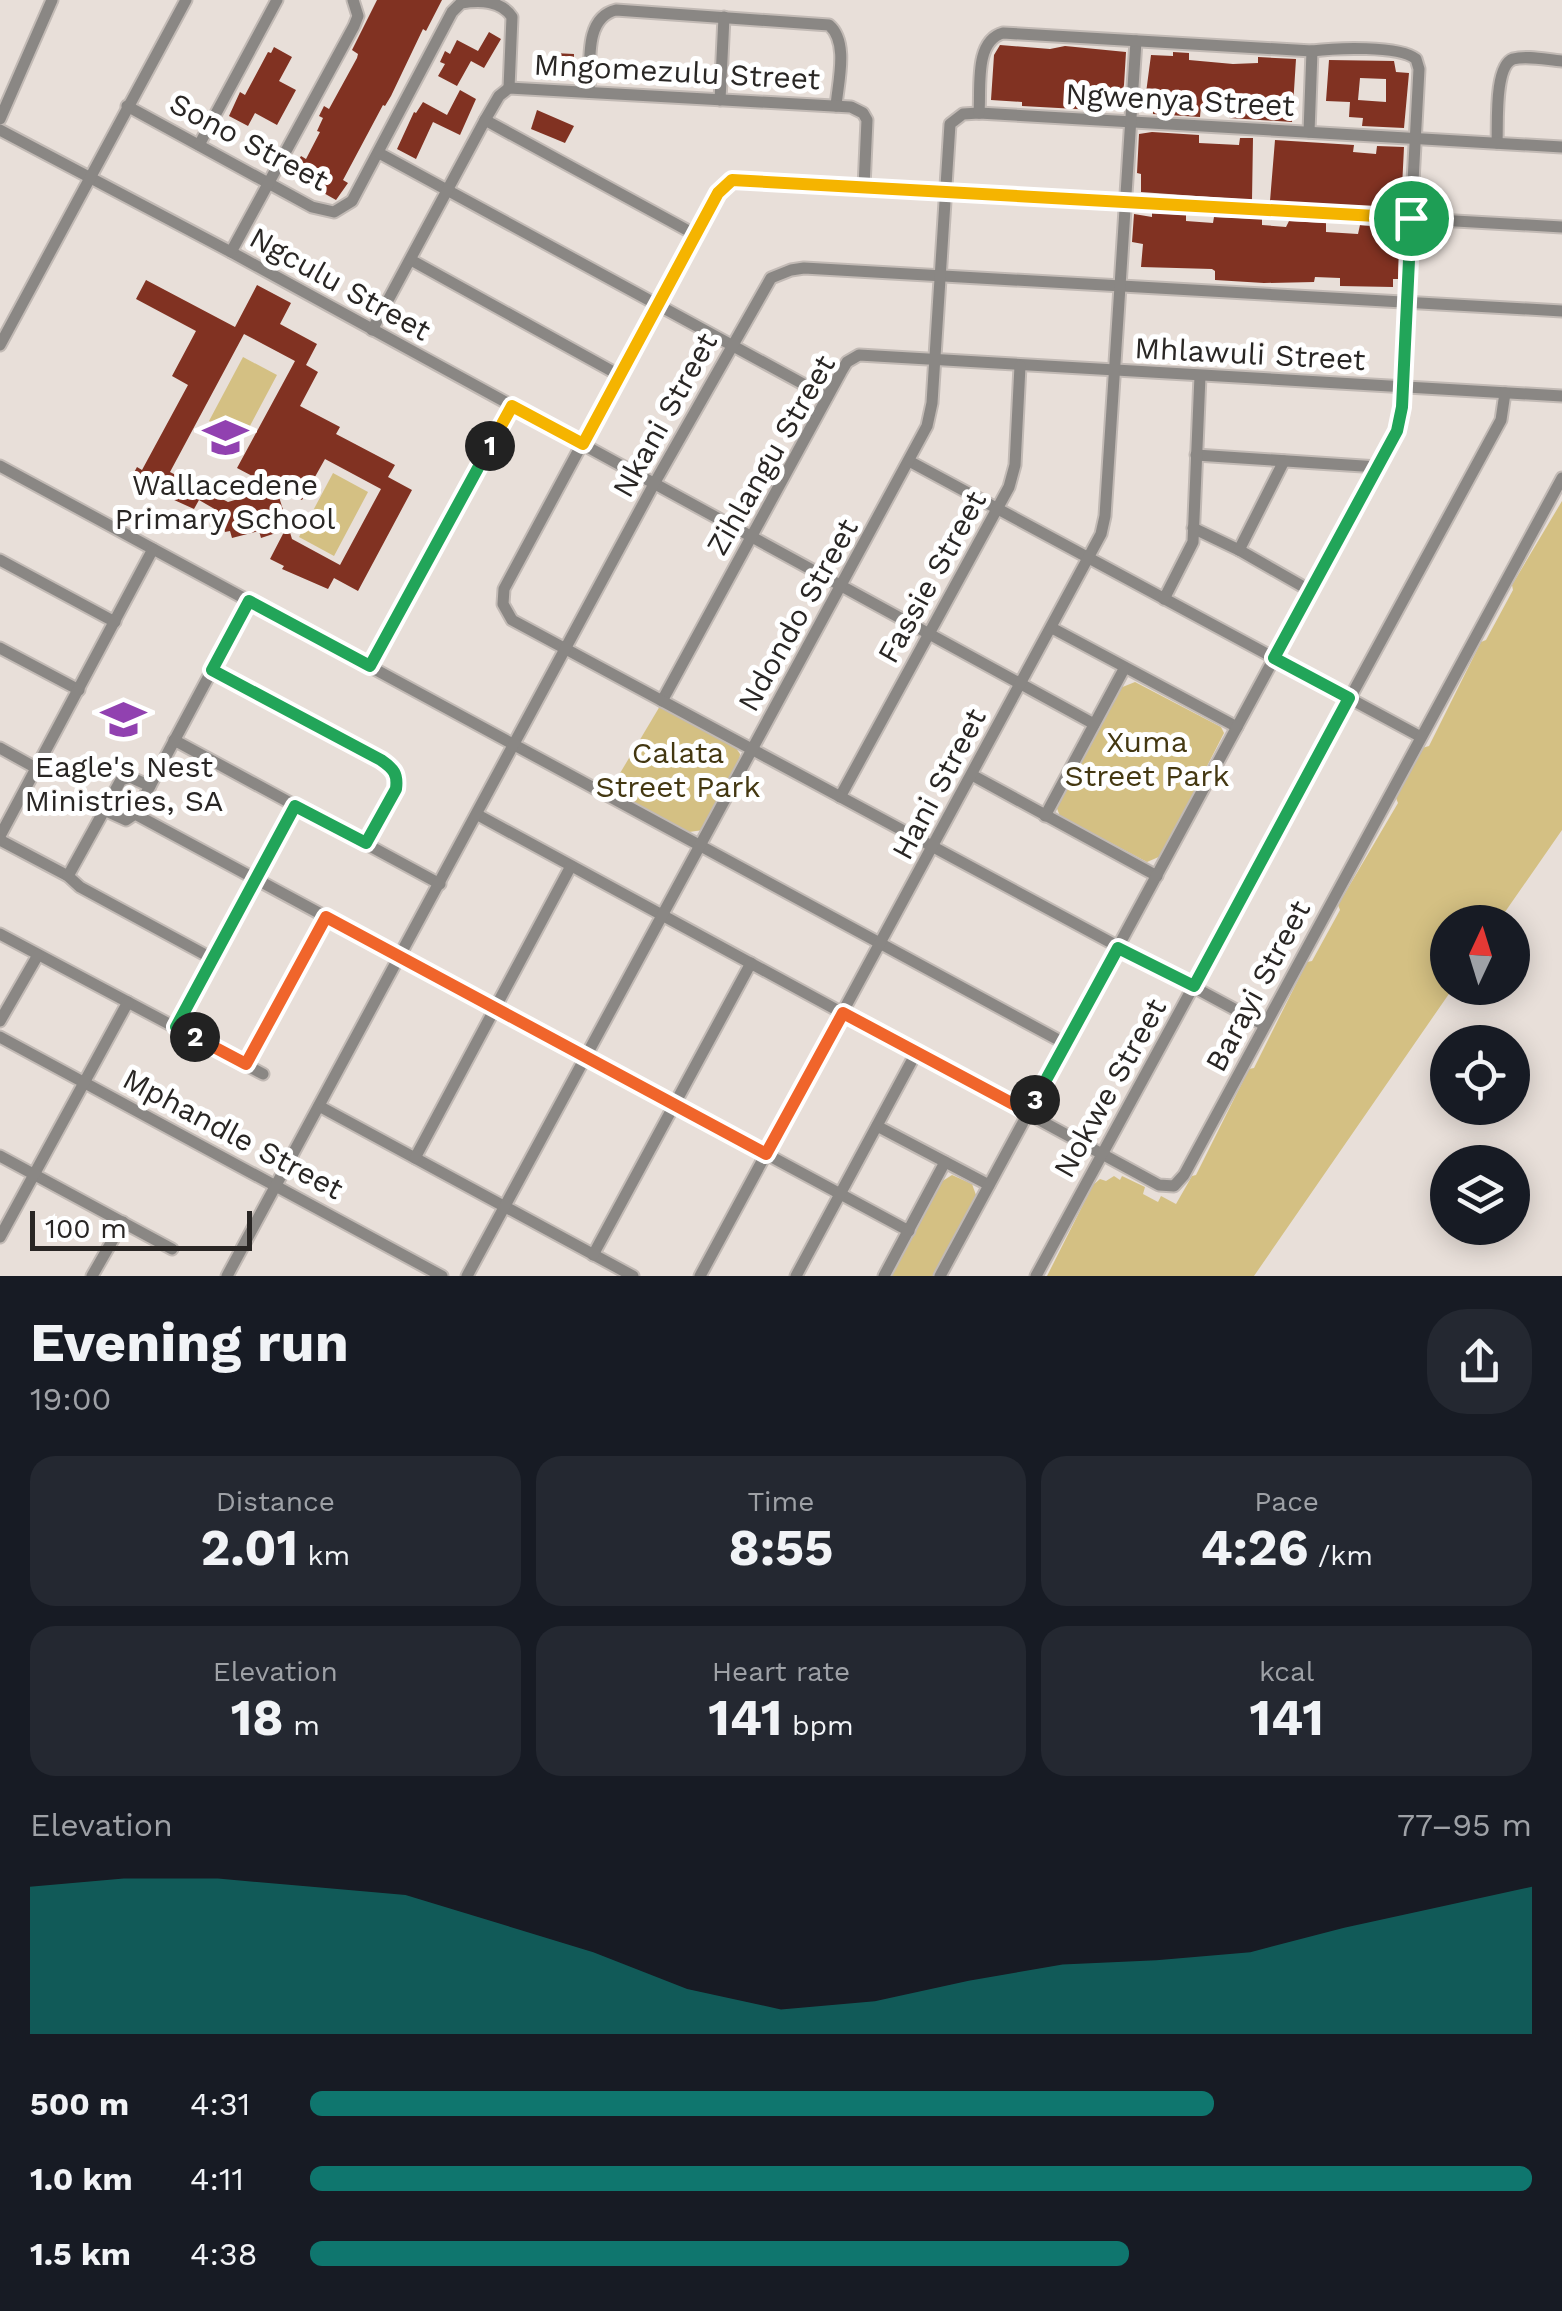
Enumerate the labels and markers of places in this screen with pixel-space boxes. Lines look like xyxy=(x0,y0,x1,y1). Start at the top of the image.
pin xyxy=(1369,176,1454,261)
school or university icon: Wallacedene Primary School xyxy=(201,414,249,462)
pin: 1 xyxy=(465,421,515,471)
place label: Wallacedene Primary School xyxy=(114,467,336,536)
school or university icon: Eagle's Nest Ministries, SA xyxy=(100,696,148,744)
place label: Eagle's Nest Ministries, SA xyxy=(25,749,224,818)
pin: 2 xyxy=(170,1012,220,1062)
pin: 3 xyxy=(1010,1075,1060,1125)

